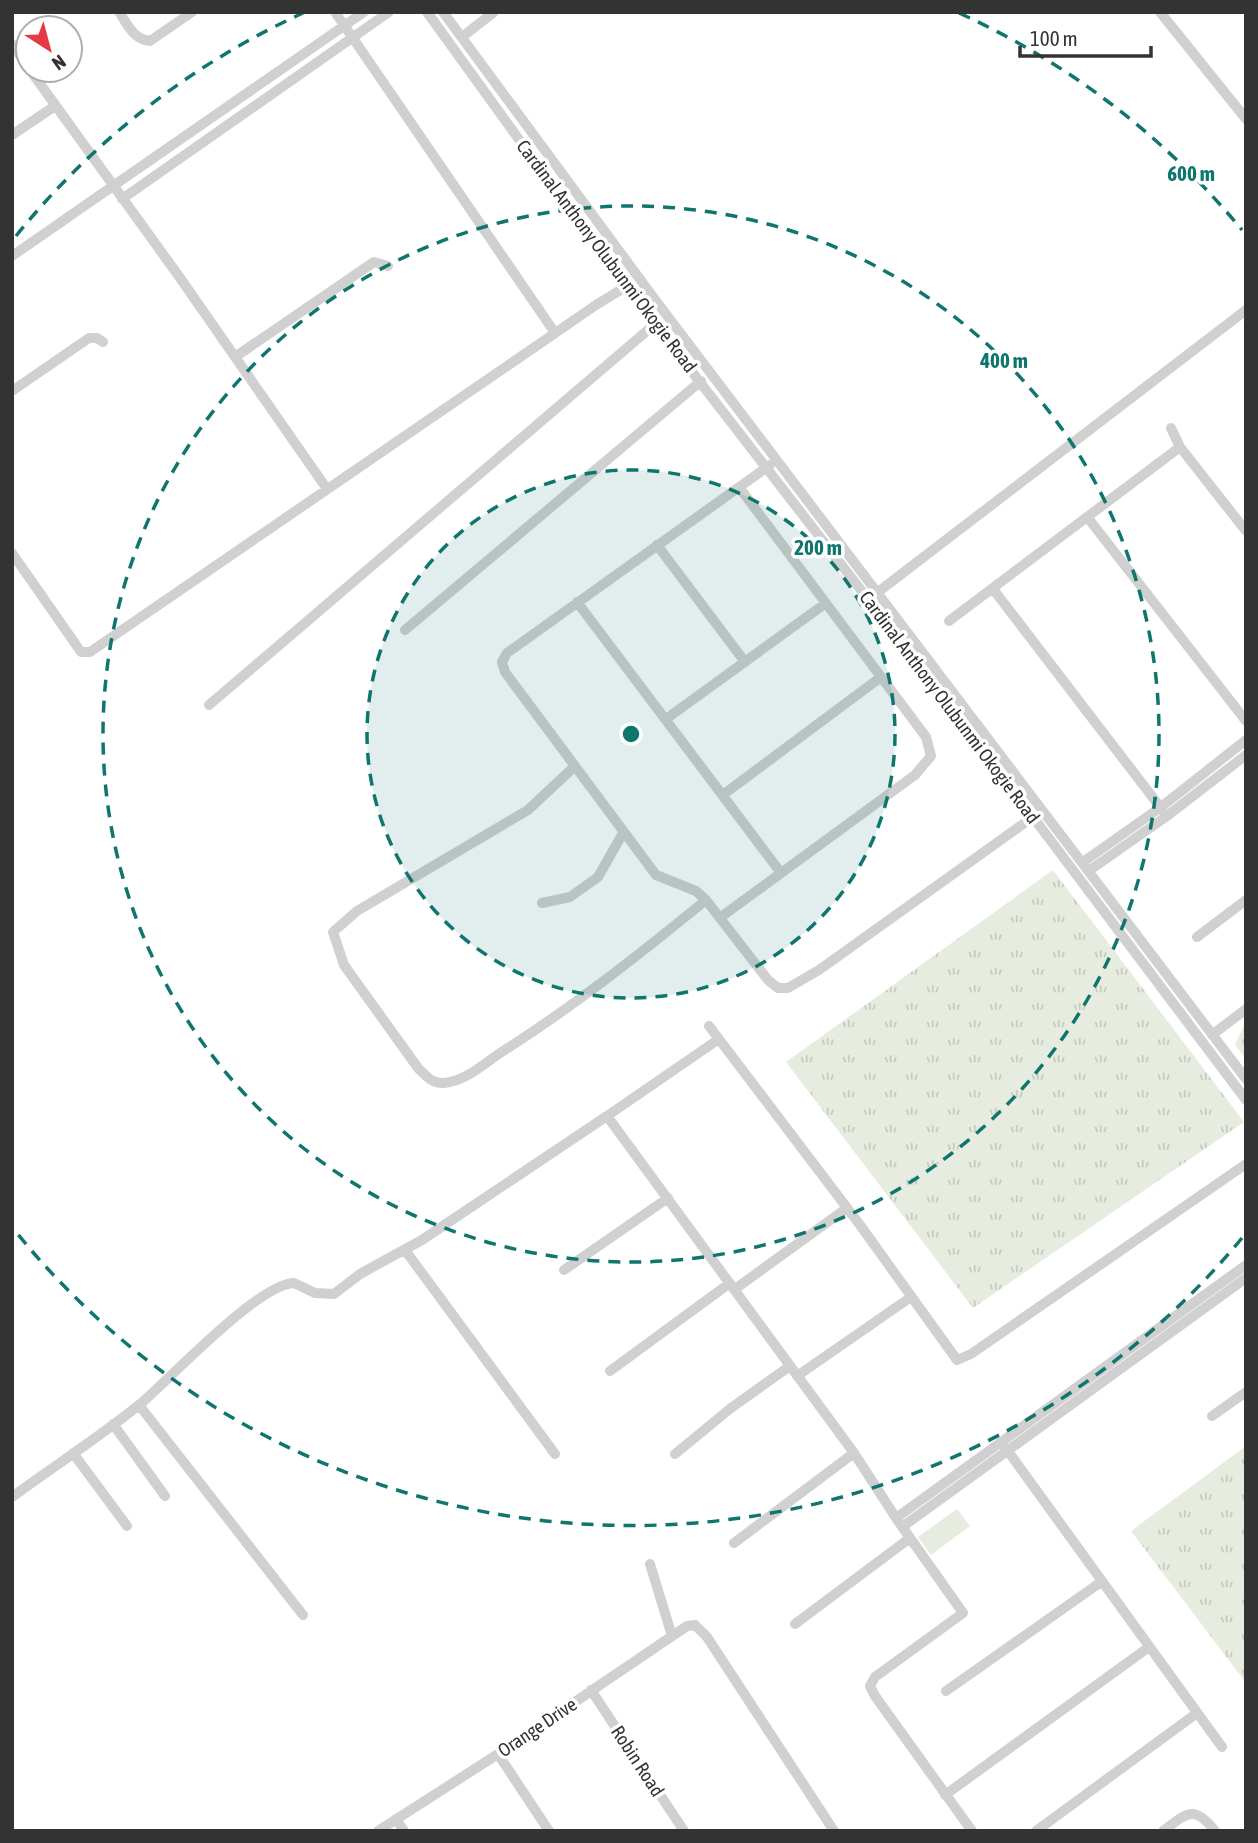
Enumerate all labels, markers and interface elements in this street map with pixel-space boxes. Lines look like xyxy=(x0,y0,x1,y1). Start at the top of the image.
north arrow xyxy=(14,14,84,84)
scale bar xyxy=(1020,14,1151,58)
text: 100 m xyxy=(1030,26,1078,50)
text: N xyxy=(48,51,70,75)
street label: Cardinal Anthony Olubunmi Okogie Road xyxy=(512,135,702,377)
text: 600 m xyxy=(1167,161,1215,185)
text: 400 m xyxy=(979,348,1028,372)
text: 200 m xyxy=(794,535,842,559)
street label: Cardinal Anthony Olubunmi Okogie Road xyxy=(855,586,1045,828)
centre of rings xyxy=(619,722,643,746)
street label: Orange Drive xyxy=(493,1693,581,1761)
street label: Robin Road xyxy=(607,1722,669,1800)

